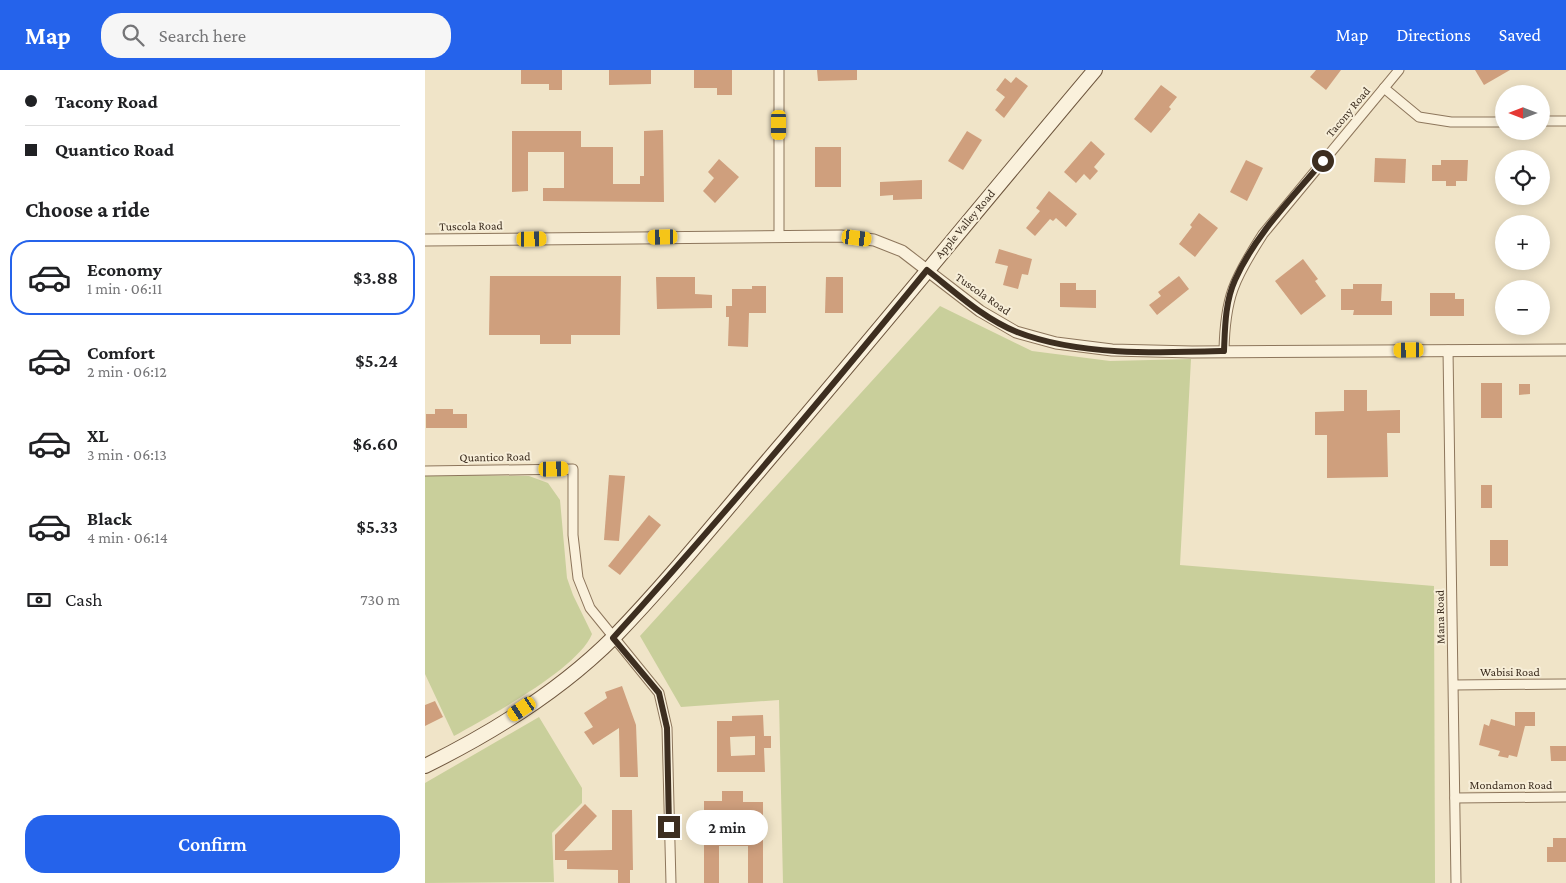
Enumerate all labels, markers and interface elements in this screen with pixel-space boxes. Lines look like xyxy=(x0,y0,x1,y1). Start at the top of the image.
search box xyxy=(101,13,451,58)
icon: search xyxy=(119,21,147,49)
text: Map xyxy=(25,22,71,49)
text: Search here xyxy=(159,25,246,46)
text: Map xyxy=(1336,25,1368,45)
text: Directions xyxy=(1396,25,1471,45)
text: Saved xyxy=(1499,25,1541,45)
street label: Tacony Road xyxy=(1323,84,1373,140)
north arrow xyxy=(1495,85,1550,140)
map controls xyxy=(1495,85,1550,335)
text: Tacony Road xyxy=(55,91,158,112)
car xyxy=(771,110,786,140)
text: Quantico Road xyxy=(55,139,174,160)
route start xyxy=(1312,150,1334,172)
button: locate xyxy=(1495,150,1550,205)
street label: Apple Valley Road xyxy=(932,186,998,261)
text: Choose a ride xyxy=(25,197,150,222)
button: + xyxy=(1495,215,1550,270)
street label: Tuscola Road xyxy=(439,218,504,234)
car xyxy=(647,229,678,245)
car xyxy=(841,229,872,247)
car xyxy=(516,231,547,247)
icon: car xyxy=(27,255,72,300)
text: Economy xyxy=(87,259,162,280)
text: $3.88 xyxy=(353,267,398,288)
street label: Tuscola Road xyxy=(953,270,1014,318)
text: 1 min · 06:11 xyxy=(87,280,162,297)
button: − xyxy=(1495,280,1550,335)
icon: car xyxy=(27,338,72,383)
text: Comfort xyxy=(87,342,155,363)
car xyxy=(1393,342,1424,358)
text: $5.24 xyxy=(355,350,398,371)
text: 2 min · 06:12 xyxy=(87,363,167,380)
icon: car xyxy=(27,421,72,466)
text: XL xyxy=(87,425,109,446)
text: $6.60 xyxy=(353,433,398,454)
text: 3 min · 06:13 xyxy=(87,446,167,463)
street label: Quantico Road xyxy=(459,449,531,465)
car xyxy=(538,461,569,477)
icon: car xyxy=(27,504,72,549)
text: Black xyxy=(87,508,132,529)
text: $5.33 xyxy=(357,516,398,537)
text: 4 min · 06:14 xyxy=(87,529,168,546)
icon: cash xyxy=(25,586,53,614)
text: Cash xyxy=(65,589,103,610)
street label: Mana Road xyxy=(1433,589,1447,644)
text: 730 m xyxy=(360,591,400,608)
street label: Wabisi Road xyxy=(1480,665,1541,679)
car xyxy=(505,694,538,724)
street label: Mondamon Road xyxy=(1470,778,1553,792)
callout: 2 min xyxy=(687,810,769,844)
button: Confirm xyxy=(25,815,400,873)
route end xyxy=(658,816,680,838)
text: 2 min xyxy=(708,819,746,836)

